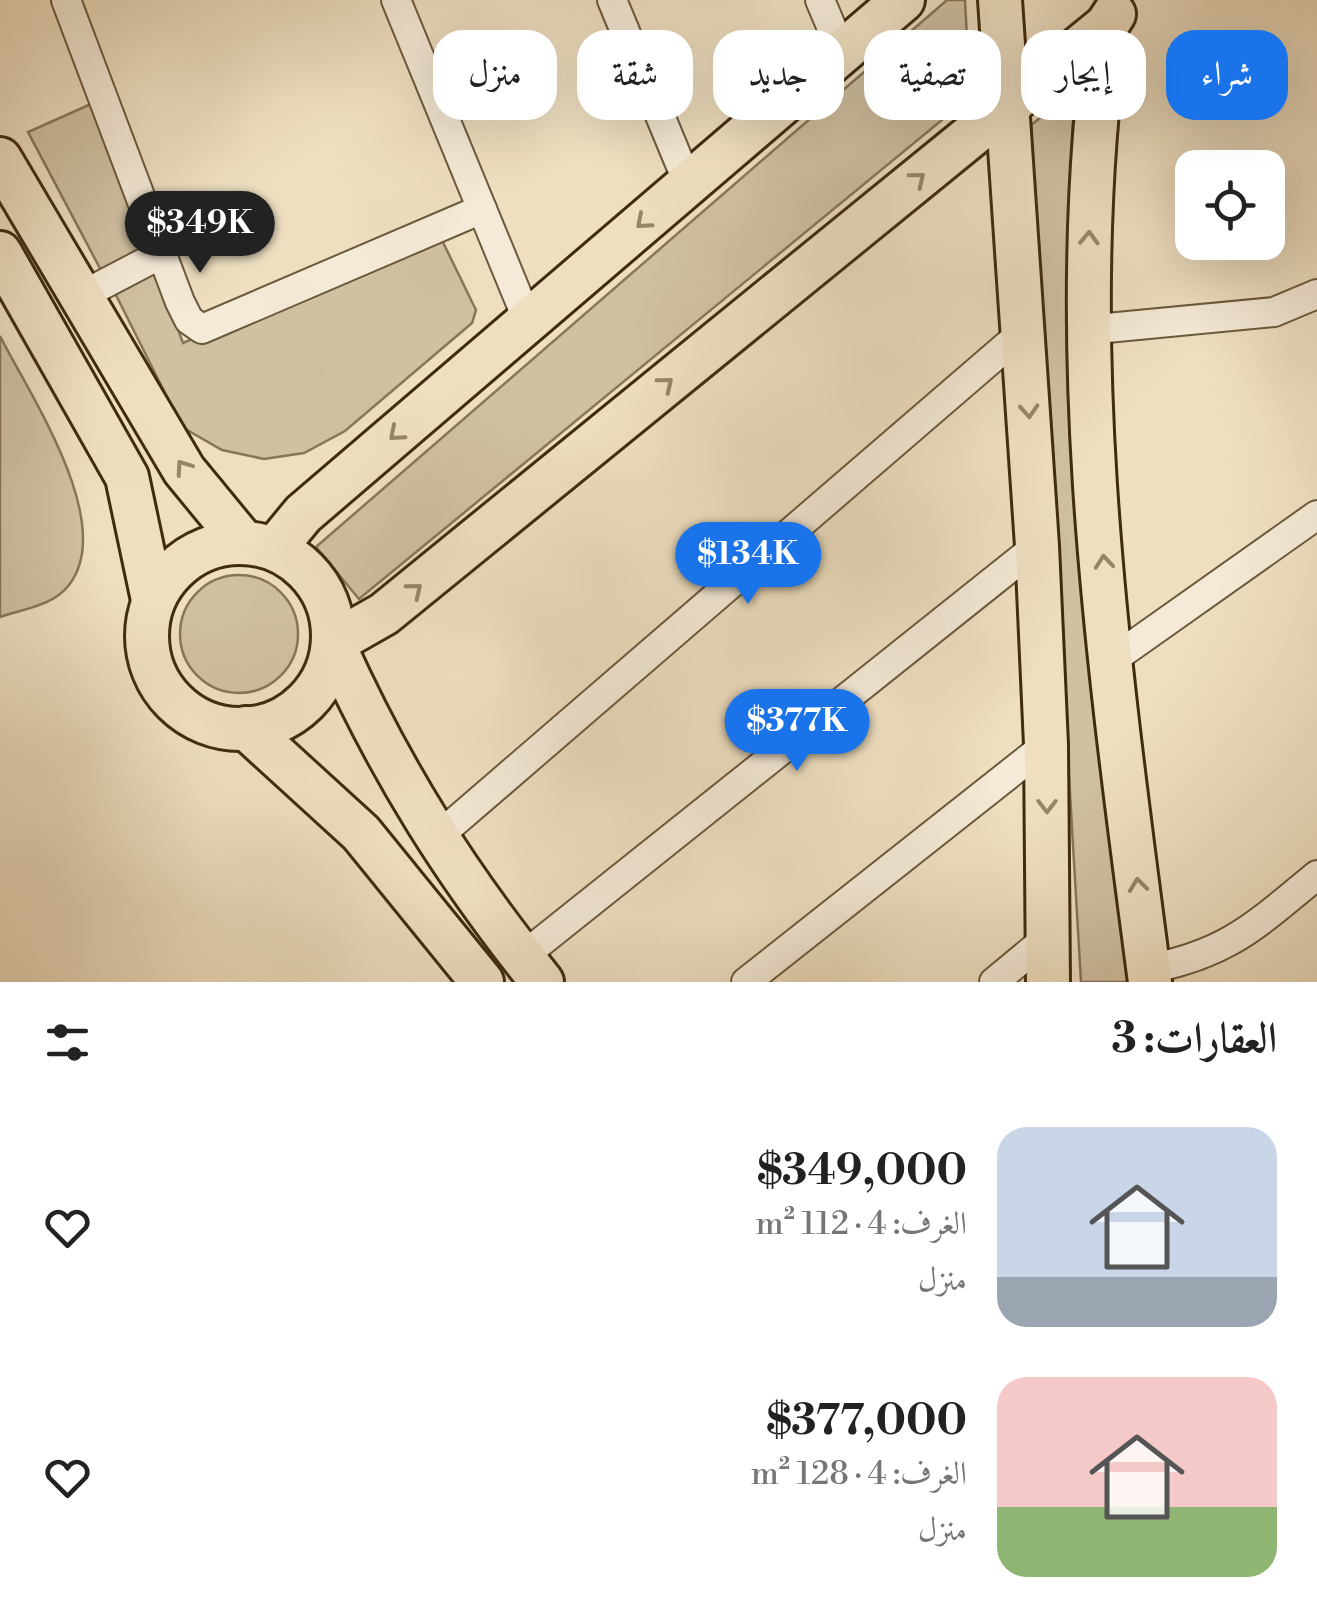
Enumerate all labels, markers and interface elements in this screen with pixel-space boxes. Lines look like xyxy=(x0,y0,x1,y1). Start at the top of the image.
chip: منزل xyxy=(433,30,557,120)
chip: شقة xyxy=(577,30,693,120)
chip: جديد xyxy=(713,30,844,120)
chip: تصفية xyxy=(864,30,1001,120)
chip: إيجار xyxy=(1021,30,1146,120)
chip: شراء xyxy=(1166,30,1288,120)
map controls xyxy=(1175,150,1285,260)
button: locate xyxy=(1175,150,1285,260)
one-way arrow xyxy=(907,173,925,191)
pin: $349K xyxy=(130,191,270,276)
text: $349K xyxy=(147,203,253,243)
one-way arrow xyxy=(636,211,655,229)
one-way arrow xyxy=(1078,229,1099,245)
one-way arrow xyxy=(655,378,673,396)
one-way arrow xyxy=(1018,404,1039,420)
one-way arrow xyxy=(390,423,408,441)
one-way arrow xyxy=(177,459,195,478)
pin: $134K xyxy=(678,522,818,607)
text: $134K xyxy=(697,534,799,574)
one-way arrow xyxy=(1094,554,1116,570)
one-way arrow xyxy=(403,584,421,602)
pin: $377K xyxy=(727,689,867,774)
text: $377K xyxy=(747,701,847,741)
one-way arrow xyxy=(1036,798,1058,814)
one-way arrow xyxy=(1128,877,1149,893)
text: العقارات: 3 xyxy=(1111,1013,1277,1066)
icon: filters xyxy=(40,1015,95,1070)
text: $349,000 xyxy=(757,1145,967,1198)
icon: home xyxy=(1077,1167,1197,1287)
icon: heart xyxy=(40,1200,95,1255)
text: الغرف: 4 · 112 m² xyxy=(756,1204,967,1244)
text: منزل xyxy=(918,1260,967,1300)
text: $377,000 xyxy=(766,1395,967,1448)
icon: home xyxy=(1077,1417,1197,1537)
icon: heart xyxy=(40,1450,95,1505)
text: الغرف: 4 · 128 m² xyxy=(751,1454,967,1494)
text: منزل xyxy=(918,1510,967,1550)

